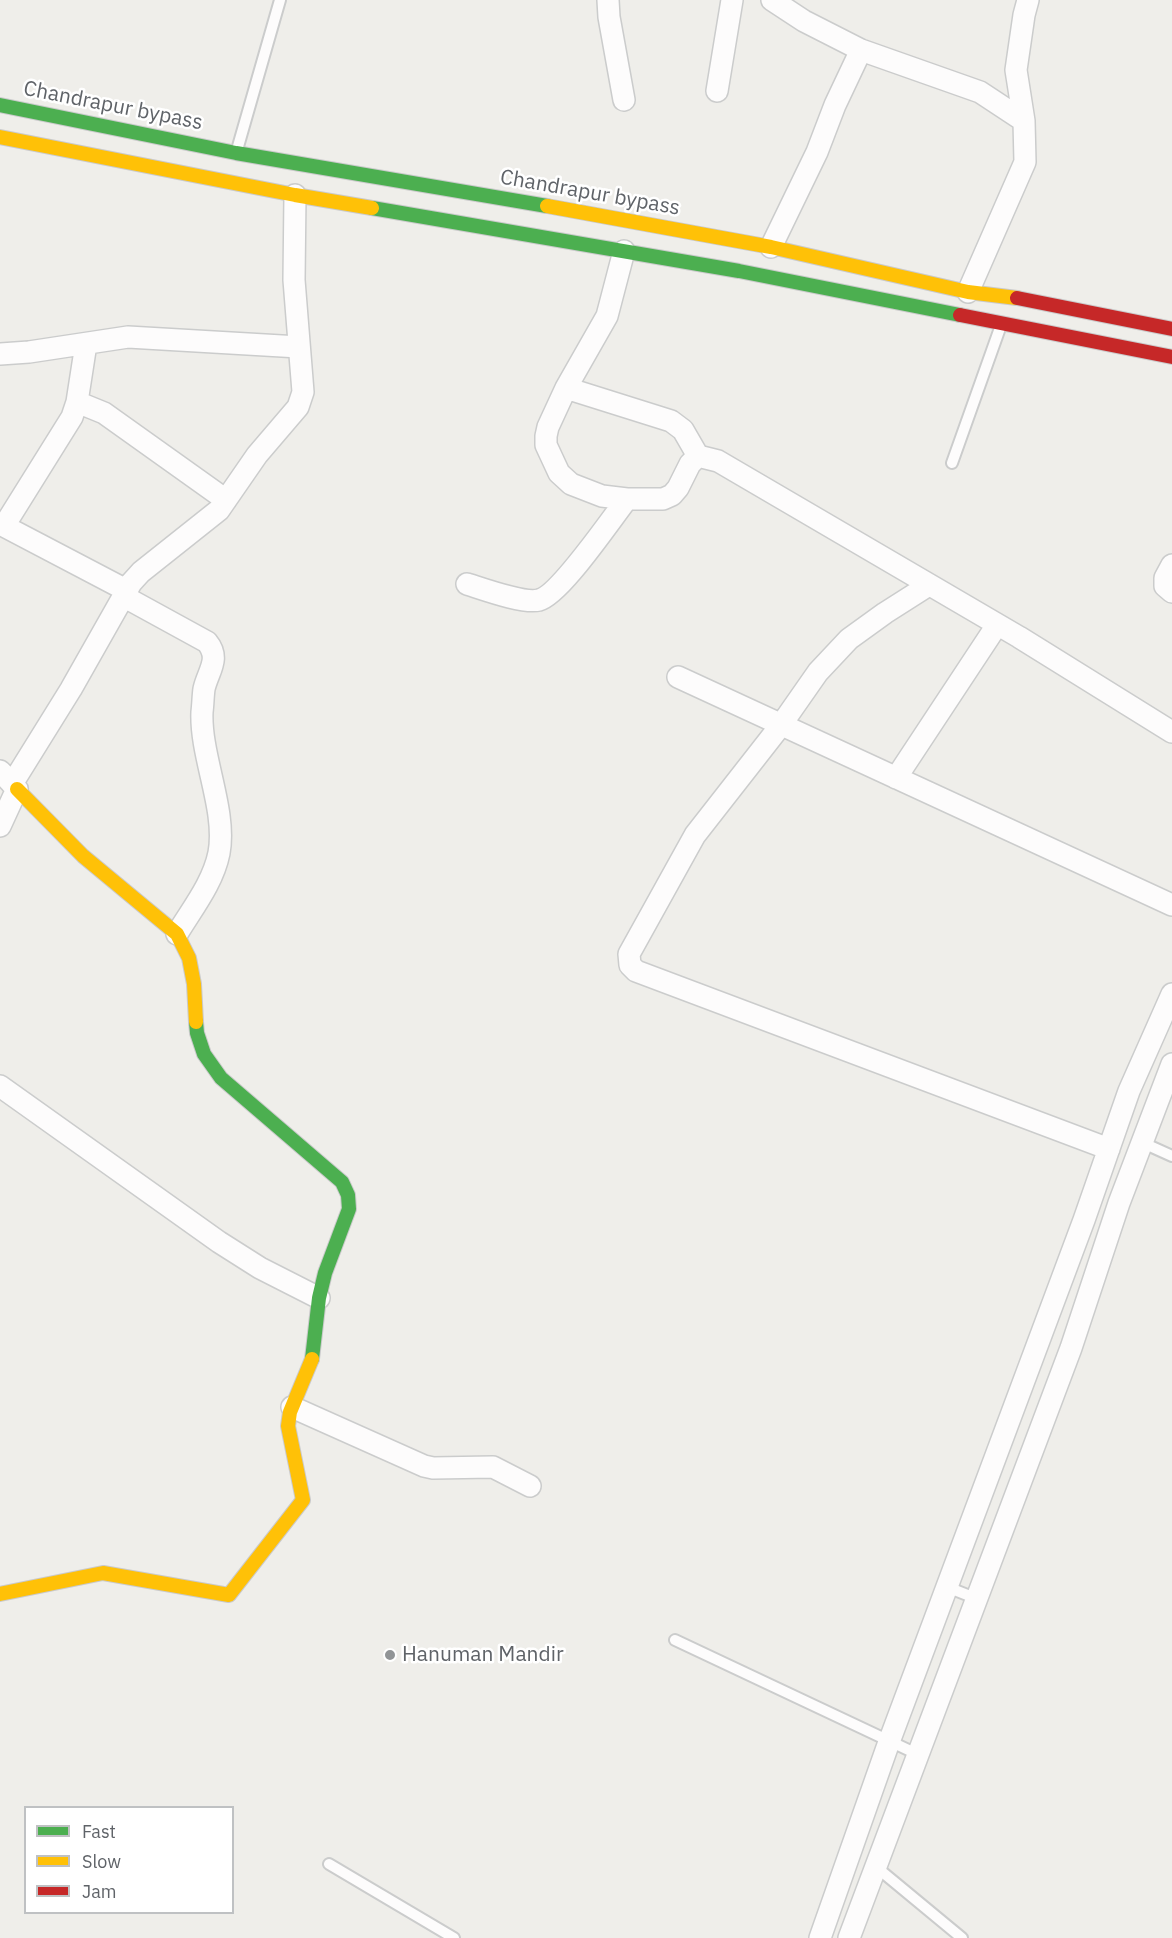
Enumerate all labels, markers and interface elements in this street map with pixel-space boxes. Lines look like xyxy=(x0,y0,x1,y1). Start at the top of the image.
street label: Chandrapur bypass xyxy=(21,76,205,136)
street label: Chandrapur bypass xyxy=(498,165,682,221)
place label: Hanuman Mandir xyxy=(402,1642,564,1668)
marker: Hanuman Mandir xyxy=(383,1648,397,1662)
legend xyxy=(24,1806,234,1914)
text: Fast xyxy=(82,1820,116,1843)
text: Slow xyxy=(82,1850,121,1873)
text: Jam xyxy=(82,1880,117,1903)

